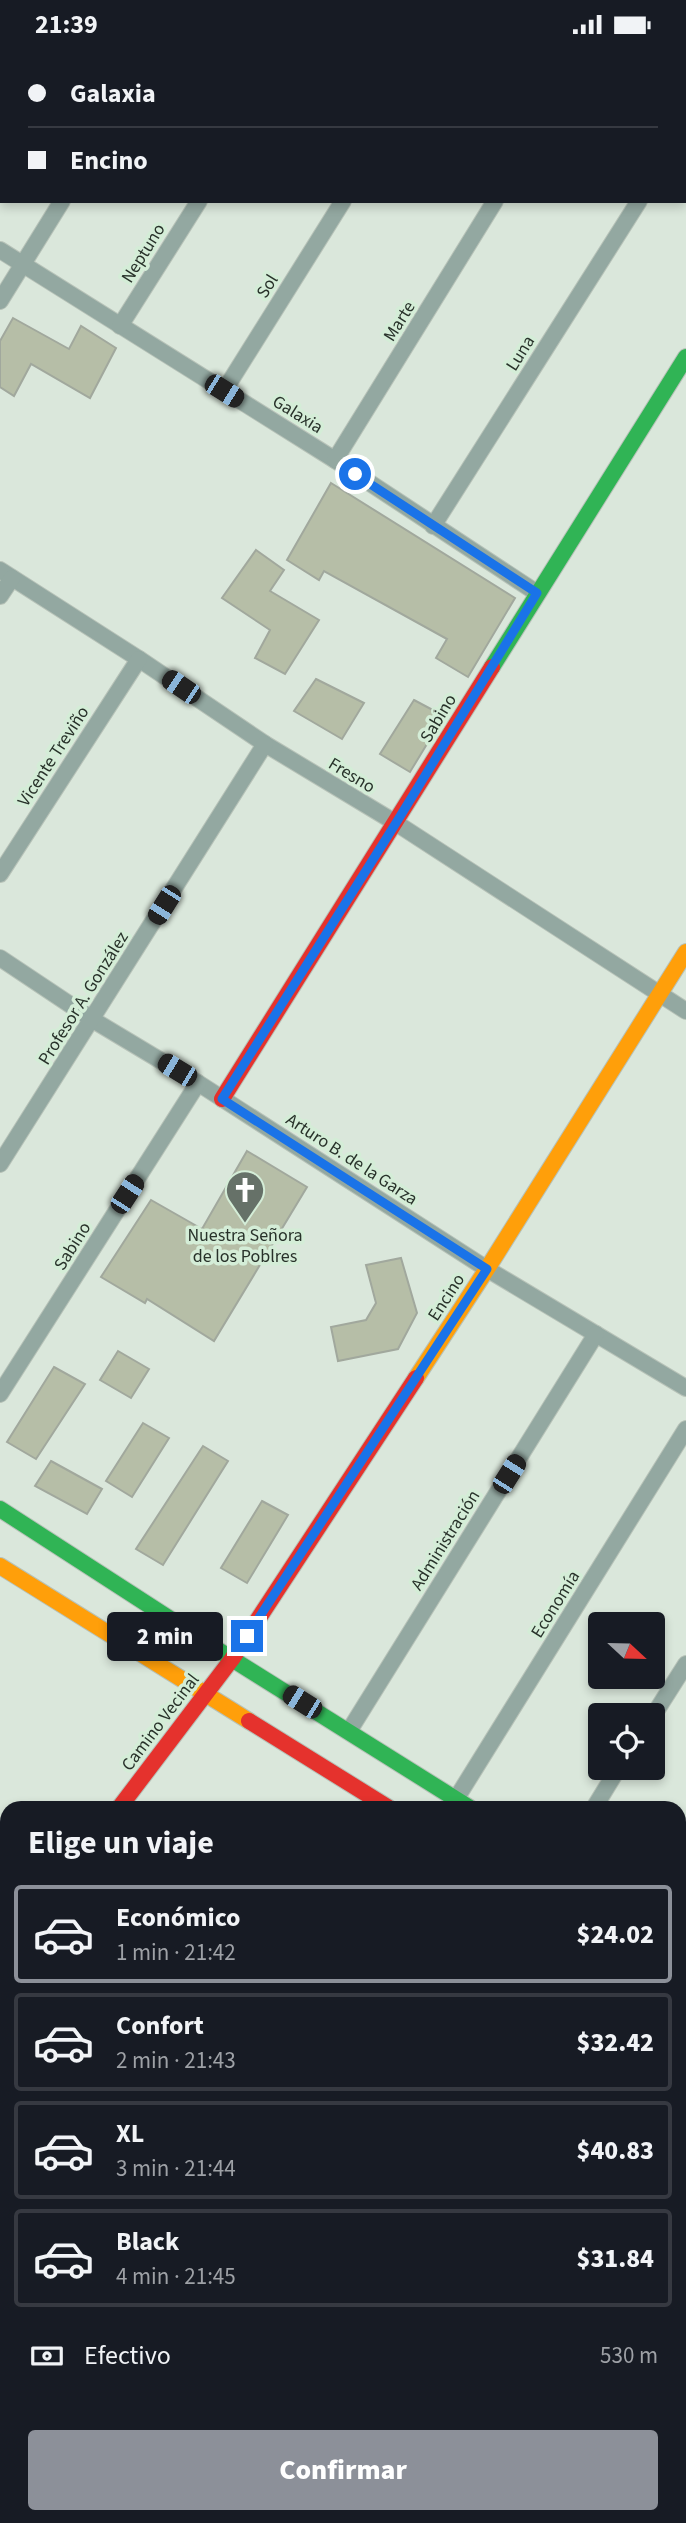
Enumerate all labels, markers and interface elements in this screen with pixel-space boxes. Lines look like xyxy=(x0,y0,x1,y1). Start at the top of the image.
text: 21:39 xyxy=(35,6,98,43)
text: Galaxia xyxy=(70,75,156,112)
text: Encino xyxy=(70,142,148,179)
street label: Neptuno xyxy=(115,219,171,288)
street label: Sol xyxy=(250,269,284,303)
street label: Marte xyxy=(377,296,422,346)
street label: Luna xyxy=(500,331,541,376)
car xyxy=(201,371,248,411)
street label: Galaxia xyxy=(268,389,328,440)
route start xyxy=(339,458,371,490)
car xyxy=(158,667,205,707)
street label: Sabino xyxy=(414,689,463,747)
street label: Vicente Treviño xyxy=(12,701,95,811)
street label: Fresno xyxy=(324,752,380,799)
car xyxy=(144,882,185,928)
street label: Profesor A. González xyxy=(32,926,135,1070)
car xyxy=(154,1050,201,1090)
street label: Arturo B. de la Garza xyxy=(281,1107,422,1211)
church icon: Nuestra Señora de los Poblres xyxy=(224,1169,266,1224)
car xyxy=(107,1171,148,1217)
street label: Sabino xyxy=(48,1217,97,1275)
place label: Nuestra Señora de los Poblres xyxy=(187,1223,303,1269)
street label: Encino xyxy=(422,1269,471,1326)
car xyxy=(489,1451,530,1497)
street label: Administración xyxy=(405,1485,486,1595)
street label: Economía xyxy=(525,1566,586,1643)
callout: 2 min xyxy=(107,1611,222,1661)
north arrow xyxy=(588,1612,665,1689)
map controls xyxy=(588,1612,665,1780)
text: 2 min xyxy=(137,1620,193,1653)
route end xyxy=(231,1620,263,1652)
street label: Camino Vecinal xyxy=(116,1668,205,1776)
car xyxy=(279,1682,326,1722)
button: locate xyxy=(588,1703,665,1780)
text: Elige un viaje xyxy=(28,1820,214,1866)
text: Económico xyxy=(116,1899,241,1936)
icon: car xyxy=(32,1903,95,1966)
text: $24.02 xyxy=(577,1916,654,1953)
text: 1 min · 21:42 xyxy=(116,1936,236,1969)
text: Confort xyxy=(116,2007,204,2044)
icon: car xyxy=(32,2011,95,2074)
text: $32.42 xyxy=(577,2024,654,2061)
text: 2 min · 21:43 xyxy=(116,2044,236,2077)
text: XL xyxy=(116,2115,144,2152)
icon: car xyxy=(32,2119,95,2182)
text: $40.83 xyxy=(577,2132,654,2169)
text: 3 min · 21:44 xyxy=(116,2152,236,2185)
text: Black xyxy=(116,2223,179,2260)
icon: car xyxy=(32,2227,95,2290)
text: $31.84 xyxy=(577,2240,654,2277)
text: 4 min · 21:45 xyxy=(116,2260,236,2293)
icon: cash xyxy=(28,2337,66,2375)
text: Efectivo xyxy=(84,2337,171,2374)
text: 530 m xyxy=(600,2339,658,2372)
button: Confirmar xyxy=(28,2430,658,2510)

